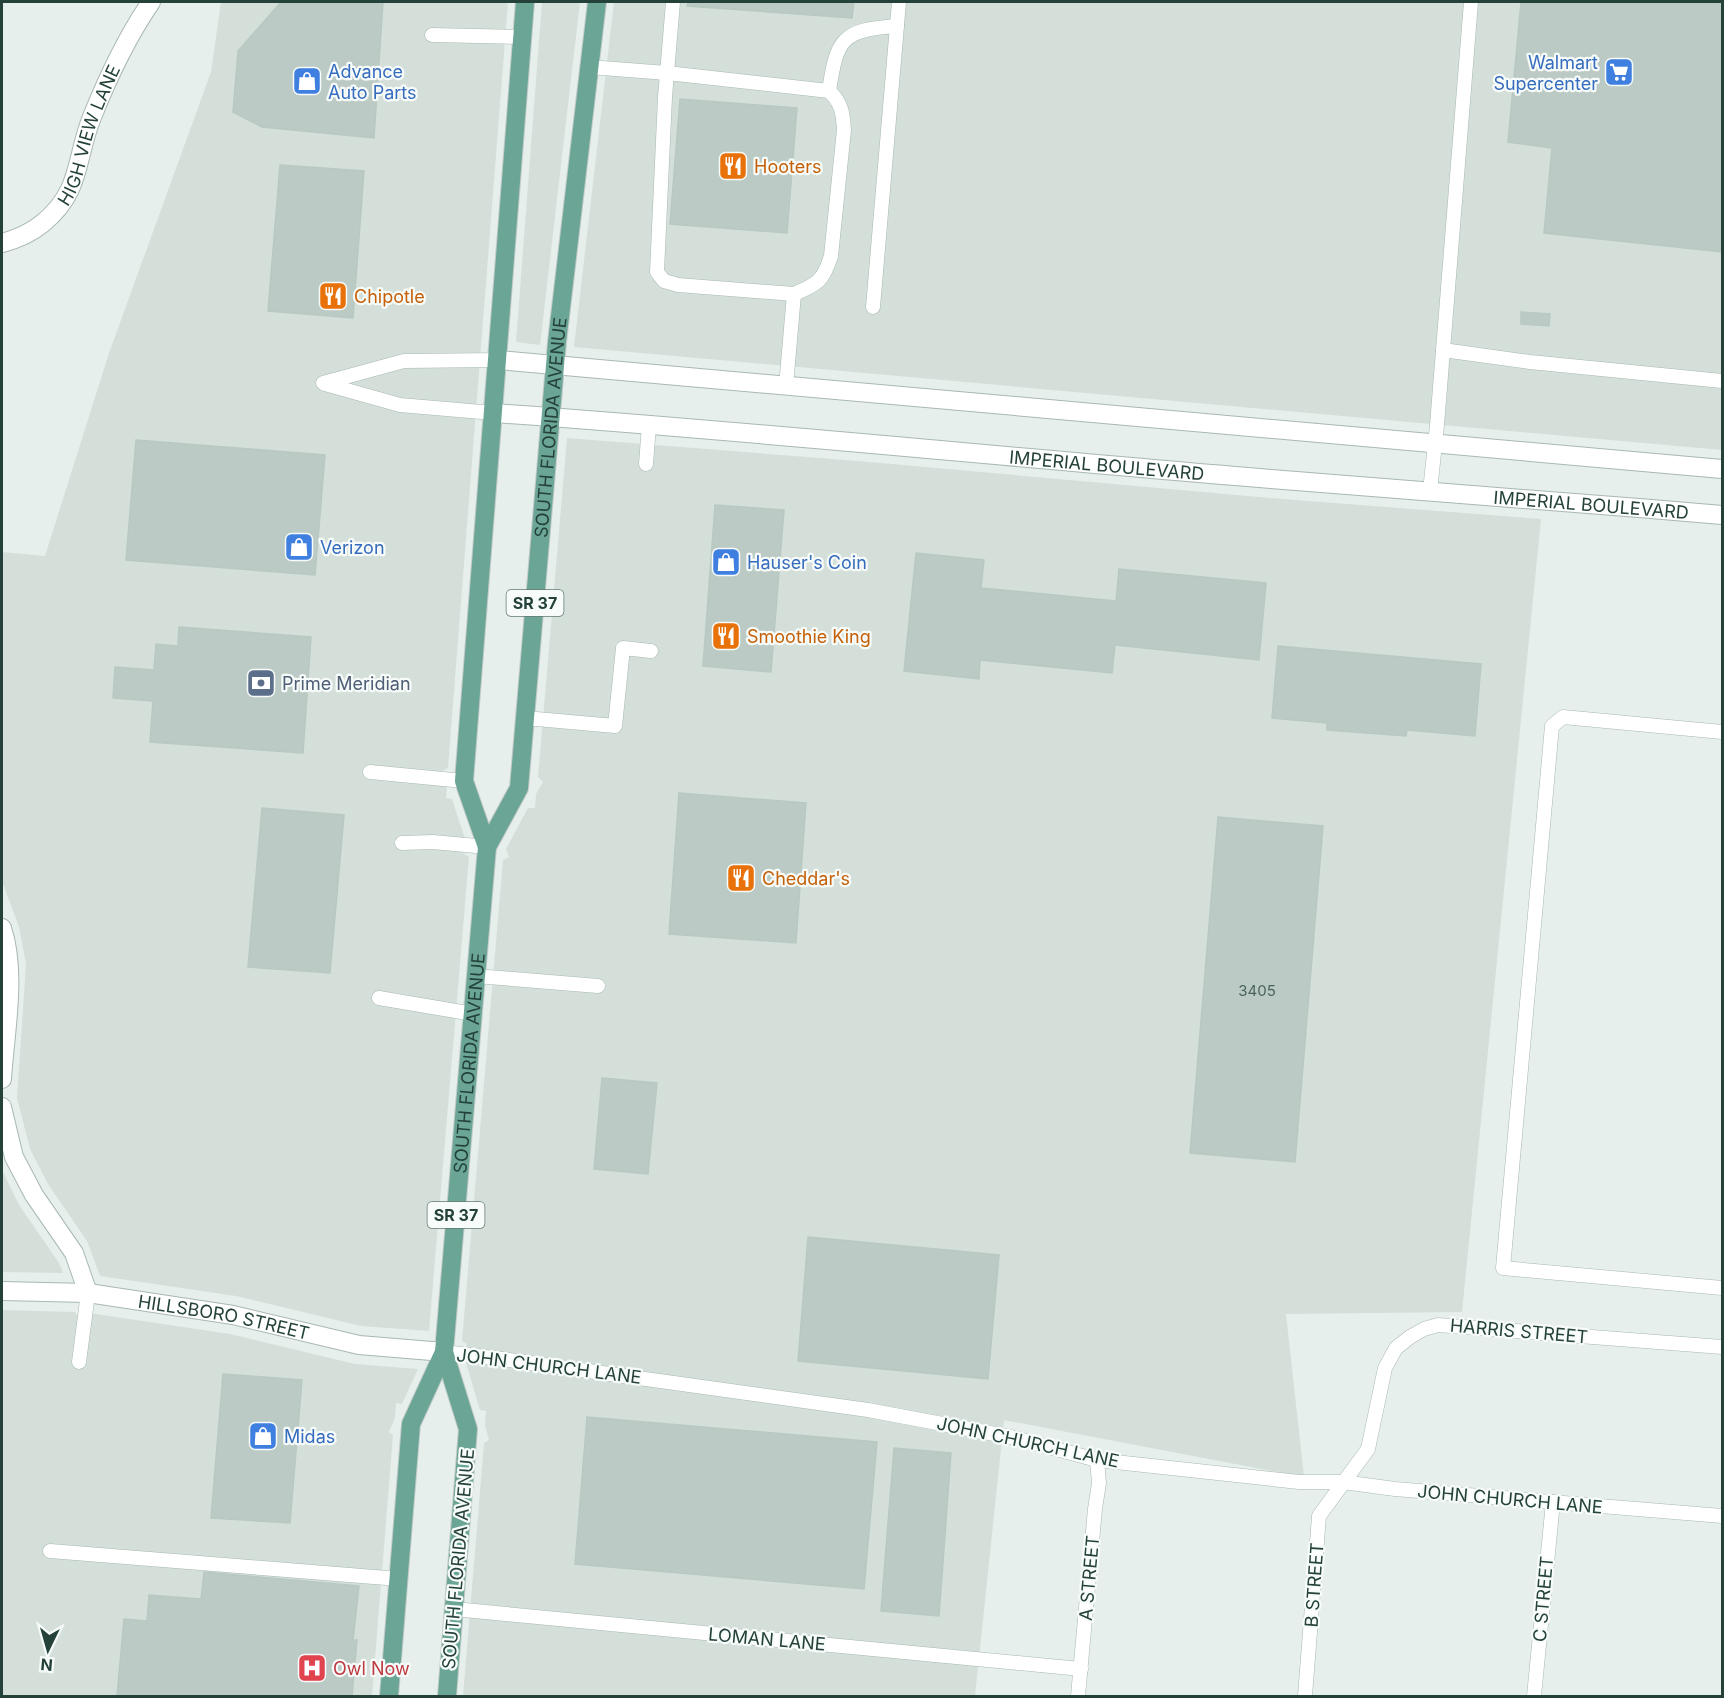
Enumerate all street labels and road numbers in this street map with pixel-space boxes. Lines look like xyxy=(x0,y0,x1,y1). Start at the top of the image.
street label: HIGH VIEW LANE xyxy=(53,61,124,209)
street label: SOUTH FLORIDA AVENUE xyxy=(530,316,570,539)
street label: IMPERIAL BOULEVARD xyxy=(1008,446,1205,484)
street label: IMPERIAL BOULEVARD xyxy=(1493,486,1690,523)
road number: SR 37 xyxy=(506,590,564,616)
street label: SOUTH FLORIDA AVENUE xyxy=(449,952,488,1174)
road number: SR 37 xyxy=(428,1202,484,1228)
street label: HILLSBORO STREET xyxy=(137,1290,312,1343)
street label: HARRIS STREET xyxy=(1449,1315,1589,1347)
street label: JOHN CHURCH LANE xyxy=(455,1344,643,1388)
street label: JOHN CHURCH LANE xyxy=(935,1412,1121,1472)
street label: SOUTH FLORIDA AVENUE xyxy=(438,1448,478,1670)
street label: JOHN CHURCH LANE xyxy=(1416,1480,1604,1518)
street label: A STREET xyxy=(1075,1534,1103,1622)
street label: B STREET xyxy=(1301,1542,1327,1628)
street label: C STREET xyxy=(1529,1555,1557,1643)
street label: LOMAN LANE xyxy=(707,1623,827,1655)

